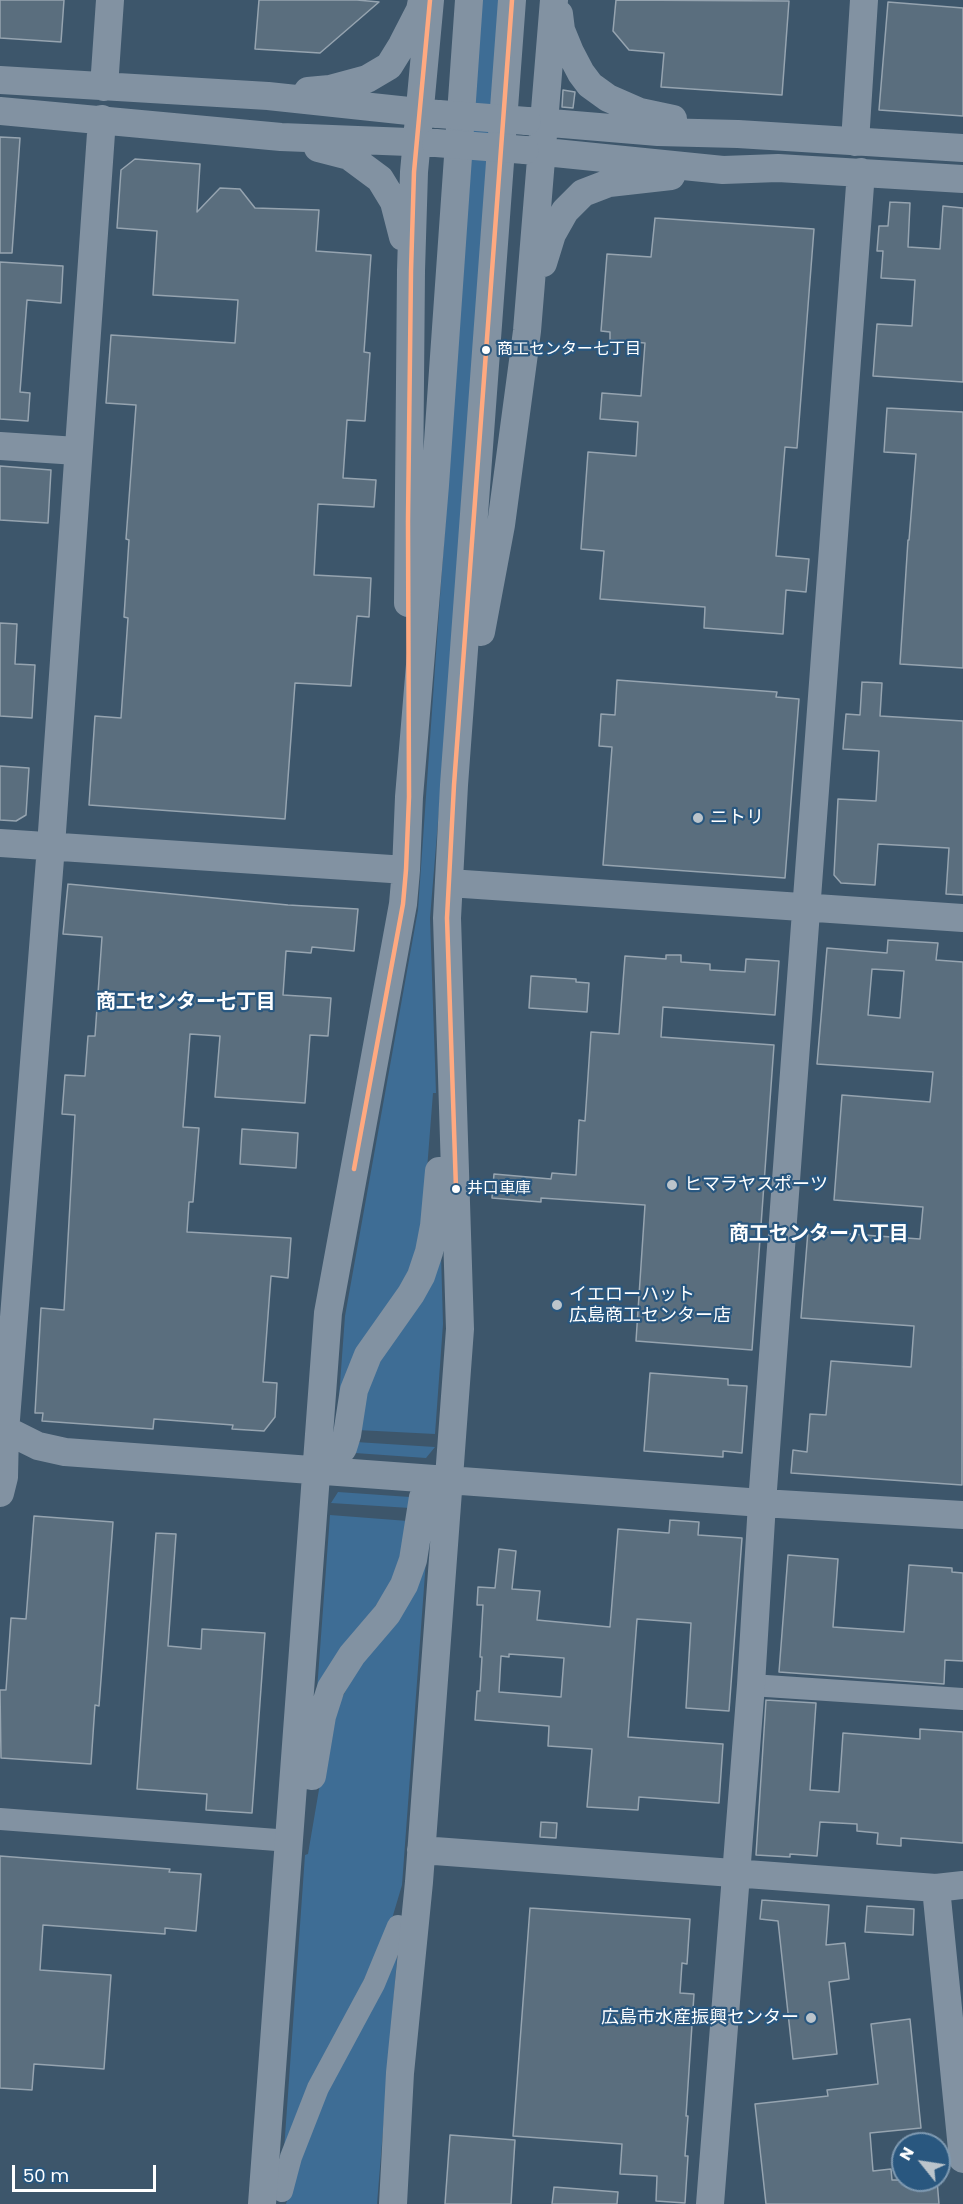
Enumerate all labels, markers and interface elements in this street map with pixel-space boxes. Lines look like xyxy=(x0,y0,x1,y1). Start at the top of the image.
place label: 商工センター七丁目 xyxy=(497,340,641,360)
marker: 商工センター七丁目 xyxy=(480,344,492,356)
place label: ニトリ xyxy=(710,807,764,829)
marker: ニトリ xyxy=(691,811,705,825)
district label: 商工センター七丁目 xyxy=(96,991,276,1015)
place label: ヒマラヤスポーツ xyxy=(684,1174,828,1196)
marker: ヒマラヤスポーツ xyxy=(665,1178,679,1192)
place label: 井口車庫 xyxy=(467,1179,531,1199)
marker: 井口車庫 xyxy=(450,1183,462,1195)
district label: 商工センター八丁目 xyxy=(729,1223,909,1247)
place label: イエローハット 広島商工センター店 xyxy=(569,1284,731,1326)
marker: イエローハット 広島商工センター店 xyxy=(550,1298,564,1312)
place label: 広島市水産振興センター xyxy=(601,2007,799,2029)
marker: 広島市水産振興センター xyxy=(804,2011,818,2025)
north arrow xyxy=(891,2132,951,2192)
text: N xyxy=(894,2143,920,2165)
scale bar xyxy=(15,2153,159,2191)
text: 50 m xyxy=(23,2163,69,2188)

